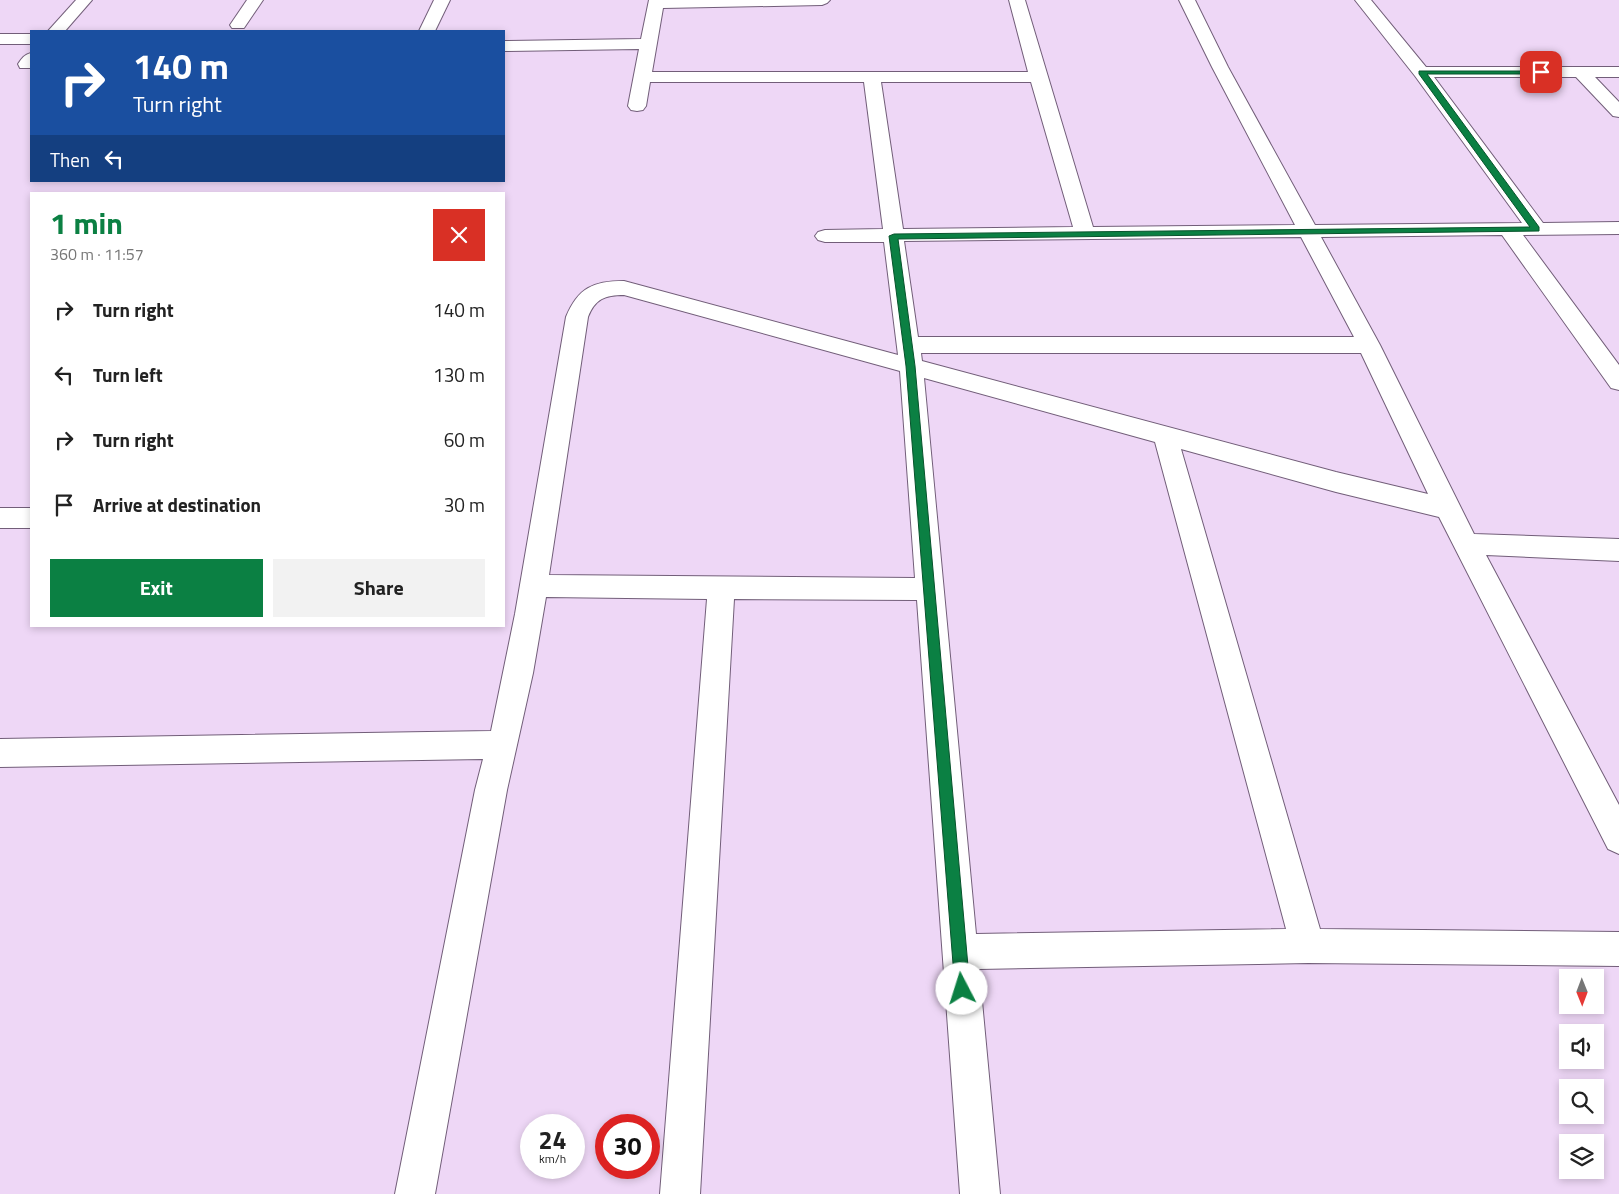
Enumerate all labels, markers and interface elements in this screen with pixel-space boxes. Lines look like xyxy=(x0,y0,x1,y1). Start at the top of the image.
text: 140 m xyxy=(133,39,229,93)
icon: right xyxy=(50,50,115,115)
pin xyxy=(1520,51,1562,93)
icon: arrive xyxy=(1527,58,1555,86)
text: Turn right xyxy=(133,87,222,121)
text: Then xyxy=(50,145,90,174)
icon: left xyxy=(100,145,128,173)
text: 1 min xyxy=(50,200,123,246)
button: close xyxy=(433,209,485,261)
text: 360 m · 11:57 xyxy=(50,242,144,266)
text: Turn right xyxy=(93,295,174,324)
text: 140 m xyxy=(433,295,485,324)
icon: right xyxy=(50,296,78,324)
text: Turn left xyxy=(93,360,163,389)
text: 130 m xyxy=(433,360,485,389)
icon: left xyxy=(50,361,78,389)
text: Turn right xyxy=(93,425,174,454)
text: 60 m xyxy=(444,425,485,454)
icon: right xyxy=(50,426,78,454)
text: Arrive at destination xyxy=(93,490,261,519)
text: 30 m xyxy=(444,490,485,519)
icon: arrive xyxy=(50,491,78,519)
button: Exit xyxy=(50,559,263,617)
button: Share xyxy=(273,559,485,617)
position arrow xyxy=(935,962,987,1014)
north arrow xyxy=(1559,969,1604,1014)
map controls xyxy=(1559,969,1604,1179)
button: sound xyxy=(1559,1024,1604,1069)
button: search xyxy=(1559,1079,1604,1124)
speed limit sign: 30 xyxy=(595,1114,660,1179)
text: 24 xyxy=(538,1121,567,1159)
button: layers xyxy=(1559,1134,1604,1179)
text: km/h xyxy=(539,1149,566,1168)

